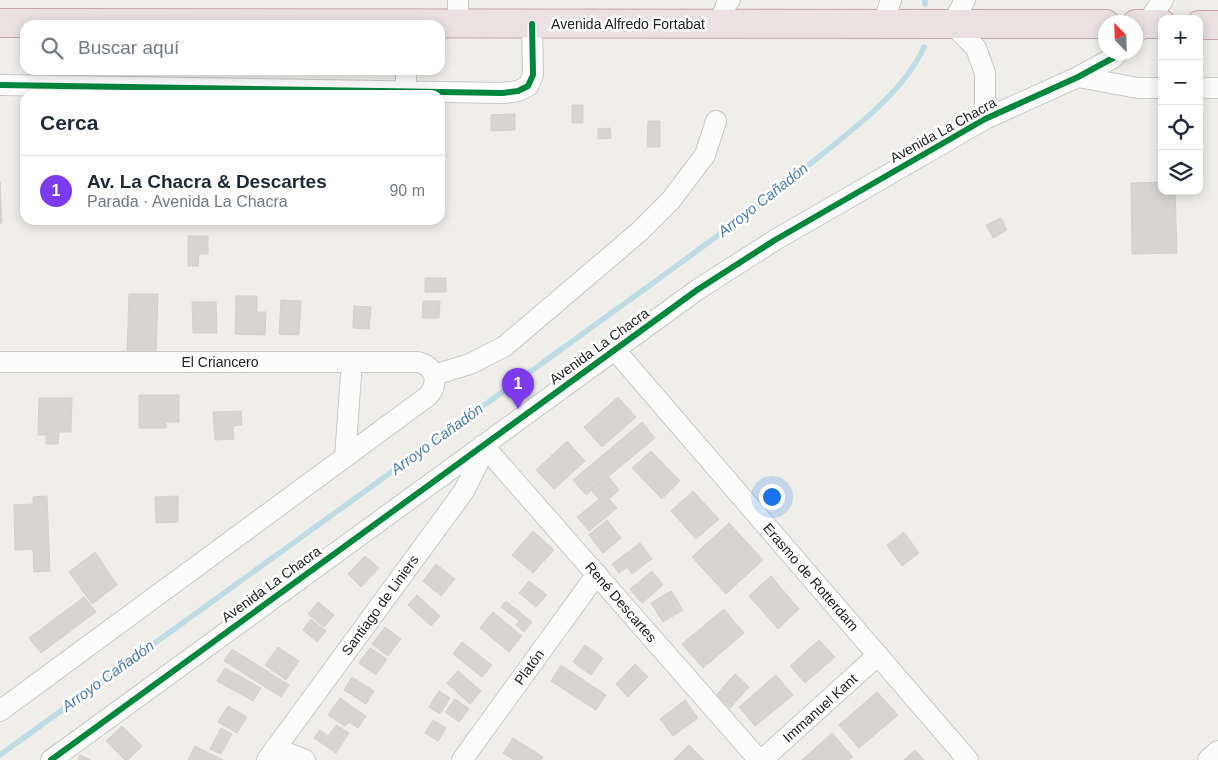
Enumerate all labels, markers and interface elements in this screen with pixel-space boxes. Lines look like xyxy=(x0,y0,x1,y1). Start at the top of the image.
north arrow xyxy=(1098,15,1143,60)
map controls xyxy=(1158,15,1203,195)
button: + xyxy=(1158,15,1203,60)
street label: Avenida Alfredo Fortabat xyxy=(551,16,705,32)
search box xyxy=(20,20,445,75)
icon: search xyxy=(38,34,66,62)
text: Buscar aquí xyxy=(78,37,179,58)
button: − xyxy=(1158,60,1203,105)
street label: Avenida La Chacra xyxy=(887,94,999,166)
button: locate xyxy=(1158,105,1203,150)
text: Cerca xyxy=(40,111,98,134)
button: layers xyxy=(1158,150,1203,195)
water label: Arroyo Cañadón xyxy=(714,159,811,241)
text: Av. La Chacra & Descartes xyxy=(87,171,327,192)
text: 1 xyxy=(52,182,60,199)
text: 90 m xyxy=(389,182,425,199)
text: Parada · Avenida La Chacra xyxy=(87,193,288,210)
street label: Avenida La Chacra xyxy=(546,304,652,387)
street label: El Criancero xyxy=(181,354,259,370)
pin: 1 xyxy=(502,368,534,409)
water label: Arroyo Cañadón xyxy=(387,400,486,478)
your location xyxy=(759,484,785,510)
street label: Erasmo de Rotterdam xyxy=(760,520,862,634)
street label: Avenida La Chacra xyxy=(218,542,324,625)
street label: Santiago de Liniers xyxy=(338,552,422,658)
street label: René Descartes xyxy=(582,559,660,645)
water label: Arroyo Cañadón xyxy=(58,637,157,715)
street label: Platón xyxy=(511,646,547,688)
street label: Immanuel Kant xyxy=(780,670,860,745)

